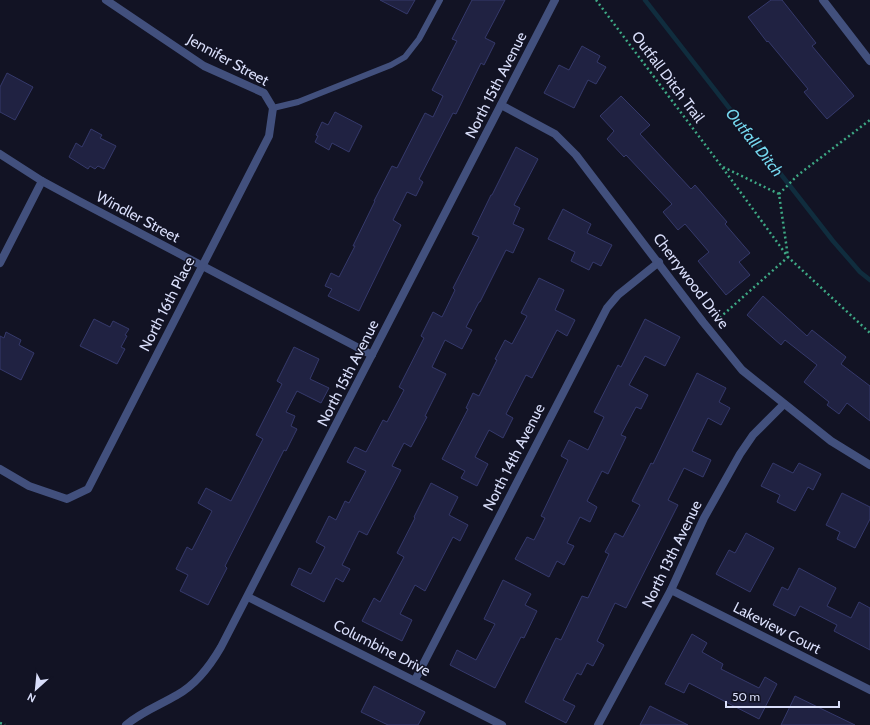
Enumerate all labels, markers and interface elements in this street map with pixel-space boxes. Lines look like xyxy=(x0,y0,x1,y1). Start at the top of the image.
street label: North 15th Avenue xyxy=(461,28,531,141)
street label: Outfall Ditch Trail xyxy=(628,28,708,126)
street label: Jennifer Street xyxy=(183,30,272,90)
water label: Outfall Ditch xyxy=(722,104,787,180)
street label: Windler Street xyxy=(93,187,183,247)
street label: Cherrywood Drive xyxy=(649,230,733,332)
street label: North 16th Place xyxy=(135,254,199,354)
street label: North 15th Avenue xyxy=(313,316,383,429)
street label: North 14th Avenue xyxy=(479,400,549,513)
street label: North 13th Avenue xyxy=(638,497,706,611)
street label: Lakeview Court xyxy=(730,598,824,658)
street label: Columbine Drive xyxy=(330,616,434,680)
north arrow xyxy=(16,669,56,709)
scale bar xyxy=(726,683,839,709)
text: 50 m xyxy=(732,689,760,704)
text: N xyxy=(25,690,38,706)

